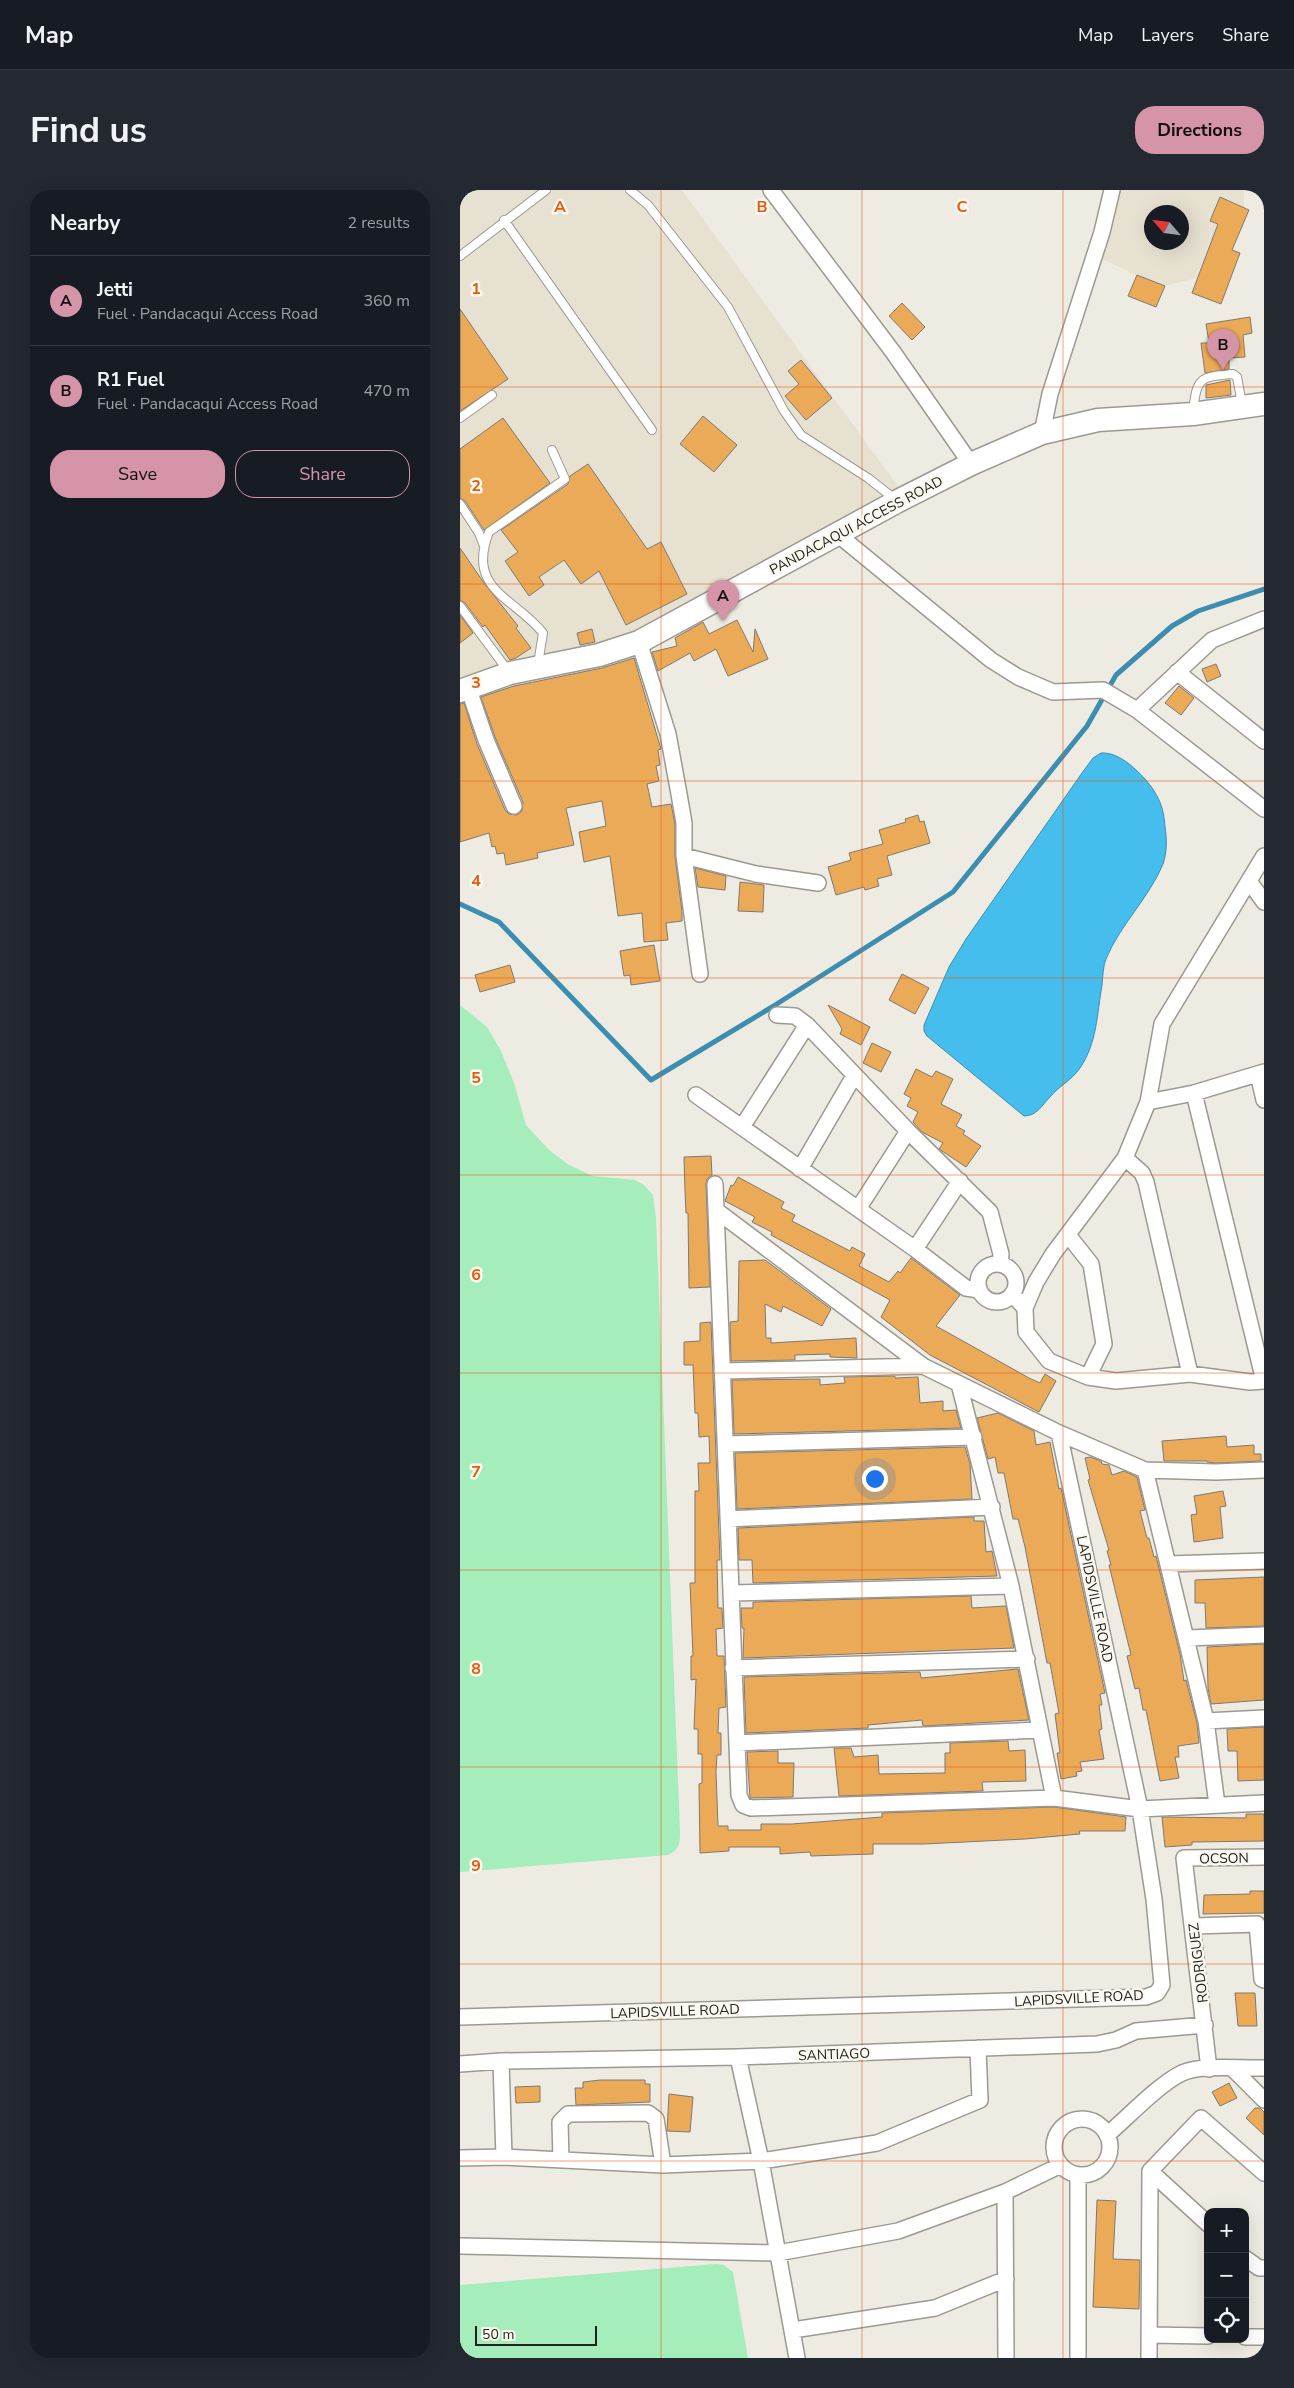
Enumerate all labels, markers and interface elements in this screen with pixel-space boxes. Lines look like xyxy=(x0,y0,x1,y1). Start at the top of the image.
text: Map xyxy=(25,19,73,51)
text: Map xyxy=(1078,23,1113,47)
text: Layers xyxy=(1141,23,1194,47)
text: Share xyxy=(1222,23,1269,47)
button: Directions xyxy=(1135,106,1264,154)
text: Find us xyxy=(30,107,147,154)
text: A xyxy=(554,196,566,218)
text: B xyxy=(756,196,768,218)
text: C xyxy=(957,196,968,218)
north arrow xyxy=(1144,205,1189,250)
text: Nearby xyxy=(50,209,120,237)
text: 2 results xyxy=(348,212,410,234)
text: Jetti xyxy=(97,277,133,303)
text: 1 xyxy=(471,278,481,300)
text: A xyxy=(60,290,72,312)
text: 360 m xyxy=(363,290,410,312)
text: Fuel · Pandacaqui Access Road xyxy=(97,303,318,325)
pin: B xyxy=(1207,329,1239,370)
text: R1 Fuel xyxy=(97,367,164,393)
text: B xyxy=(60,380,72,402)
text: 470 m xyxy=(363,380,410,402)
text: Fuel · Pandacaqui Access Road xyxy=(97,393,318,415)
button: Save xyxy=(50,450,225,498)
button: Share xyxy=(235,450,410,498)
street label: PANDACAQUI ACCESS ROAD xyxy=(766,472,946,579)
text: 2 xyxy=(471,475,481,497)
pin: A xyxy=(707,580,739,621)
text: 3 xyxy=(471,672,481,694)
text: 4 xyxy=(471,870,481,892)
text: 5 xyxy=(471,1067,481,1089)
text: 6 xyxy=(471,1264,481,1286)
text: 7 xyxy=(471,1461,481,1483)
your location xyxy=(862,1466,888,1492)
street label: LAPIDSVILLE ROAD xyxy=(1072,1534,1117,1664)
text: 8 xyxy=(471,1658,481,1680)
street label: OCSON xyxy=(1199,1849,1249,1868)
text: 9 xyxy=(471,1855,481,1877)
street label: RODRIGUEZ xyxy=(1184,1922,1213,2004)
street label: LAPIDSVILLE ROAD xyxy=(1014,1986,1144,2011)
street label: LAPIDSVILLE ROAD xyxy=(610,2000,740,2023)
street label: SANTIAGO xyxy=(798,2044,870,2065)
map controls xyxy=(1204,2208,1249,2343)
button: + xyxy=(1204,2208,1249,2253)
button: − xyxy=(1204,2253,1249,2298)
button: locate xyxy=(1204,2298,1249,2343)
scale bar xyxy=(475,2323,598,2346)
text: 50 m xyxy=(482,2325,514,2344)

